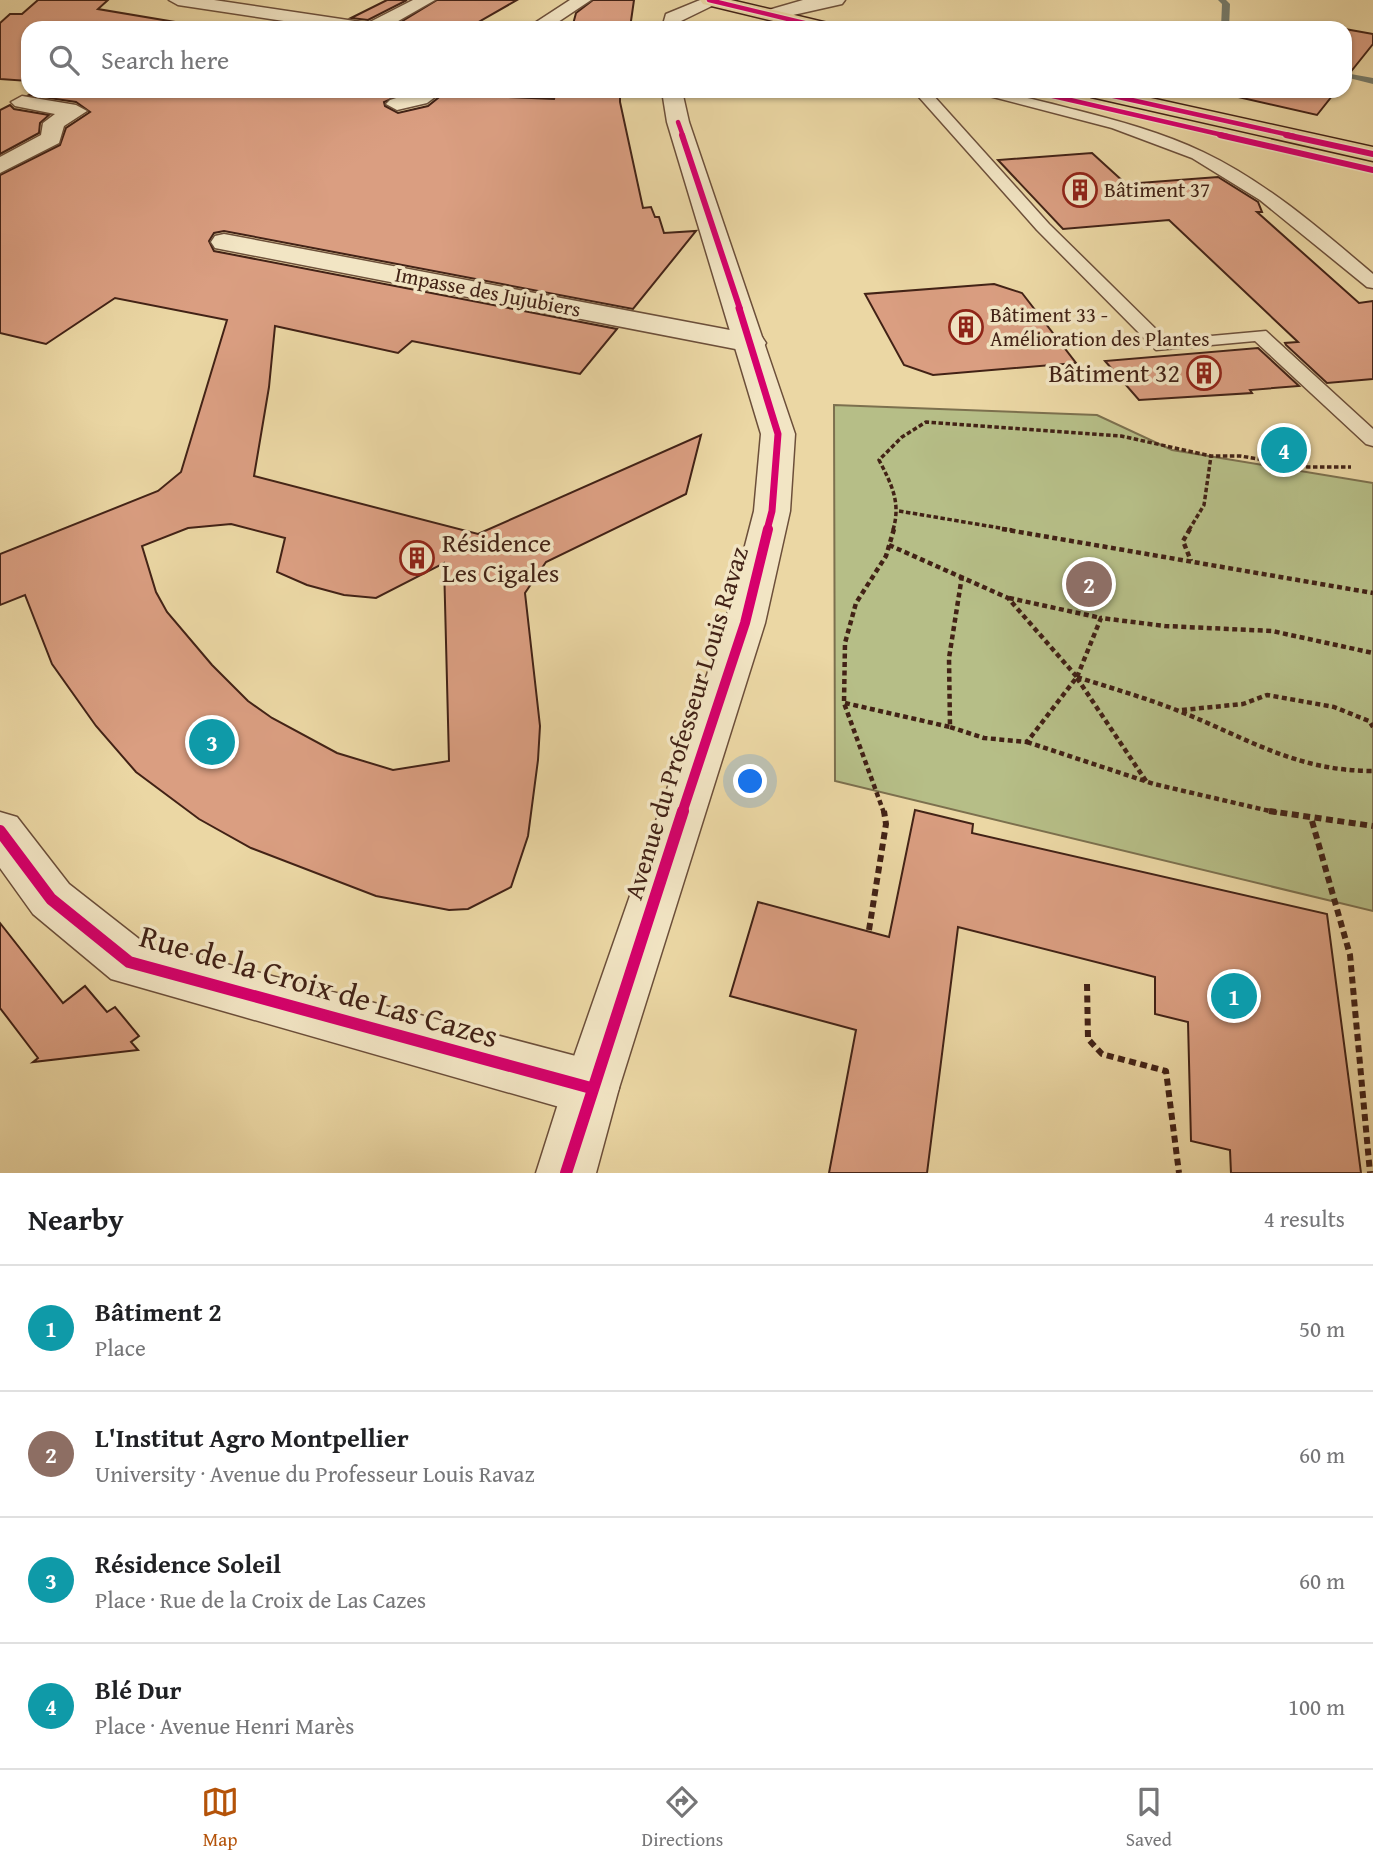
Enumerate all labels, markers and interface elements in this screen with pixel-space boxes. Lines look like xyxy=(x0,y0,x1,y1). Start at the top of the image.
search box xyxy=(21,21,1352,98)
text: Search here xyxy=(101,40,229,79)
icon: search xyxy=(45,41,83,79)
building icon: Bâtiment 37 xyxy=(1061,171,1099,209)
place label: Bâtiment 37 xyxy=(1104,174,1210,205)
street label: Impasse des Jujubiers xyxy=(393,258,584,325)
place label: Bâtiment 33 - Amélioration des Plantes xyxy=(990,299,1210,354)
building icon: Bâtiment 33 - Amélioration des Plantes xyxy=(947,308,985,346)
place label: Bâtiment 32 xyxy=(1049,353,1180,392)
building icon: Bâtiment 32 xyxy=(1185,354,1223,392)
pin: 4 xyxy=(1261,424,1307,476)
place label: Résidence Les Cigales xyxy=(442,523,559,592)
building icon: Résidence Les Cigales xyxy=(398,539,436,577)
street label: Avenue du Professeur Louis Ravaz xyxy=(613,542,758,904)
pin: 2 xyxy=(1066,558,1112,610)
pin: 3 xyxy=(189,716,235,768)
your location xyxy=(733,764,767,798)
street label: Rue de la Croix de Las Cazes xyxy=(134,912,504,1059)
pin: 1 xyxy=(1211,970,1257,1022)
text: Nearby xyxy=(28,1197,124,1241)
text: 4 results xyxy=(1264,1202,1345,1235)
text: Bâtiment 2 xyxy=(95,1292,222,1331)
text: 1 xyxy=(45,1312,57,1345)
text: 50 m xyxy=(1299,1312,1345,1345)
text: Place xyxy=(95,1331,146,1364)
text: L'Institut Agro Montpellier xyxy=(95,1418,409,1457)
text: 2 xyxy=(45,1438,57,1471)
text: 60 m xyxy=(1299,1438,1345,1471)
text: University · Avenue du Professeur Louis Ravaz xyxy=(95,1457,535,1490)
text: Résidence Soleil xyxy=(95,1544,281,1583)
text: 3 xyxy=(45,1564,57,1597)
text: 60 m xyxy=(1299,1564,1345,1597)
text: Place · Rue de la Croix de Las Cazes xyxy=(95,1583,426,1616)
text: Blé Dur xyxy=(95,1670,181,1709)
text: 4 xyxy=(45,1690,57,1723)
text: 100 m xyxy=(1288,1690,1345,1723)
text: Place · Avenue Henri Marès xyxy=(95,1709,354,1742)
tab: Map xyxy=(201,1783,239,1853)
tab: Directions xyxy=(642,1783,723,1853)
tab: Saved xyxy=(1126,1783,1172,1853)

